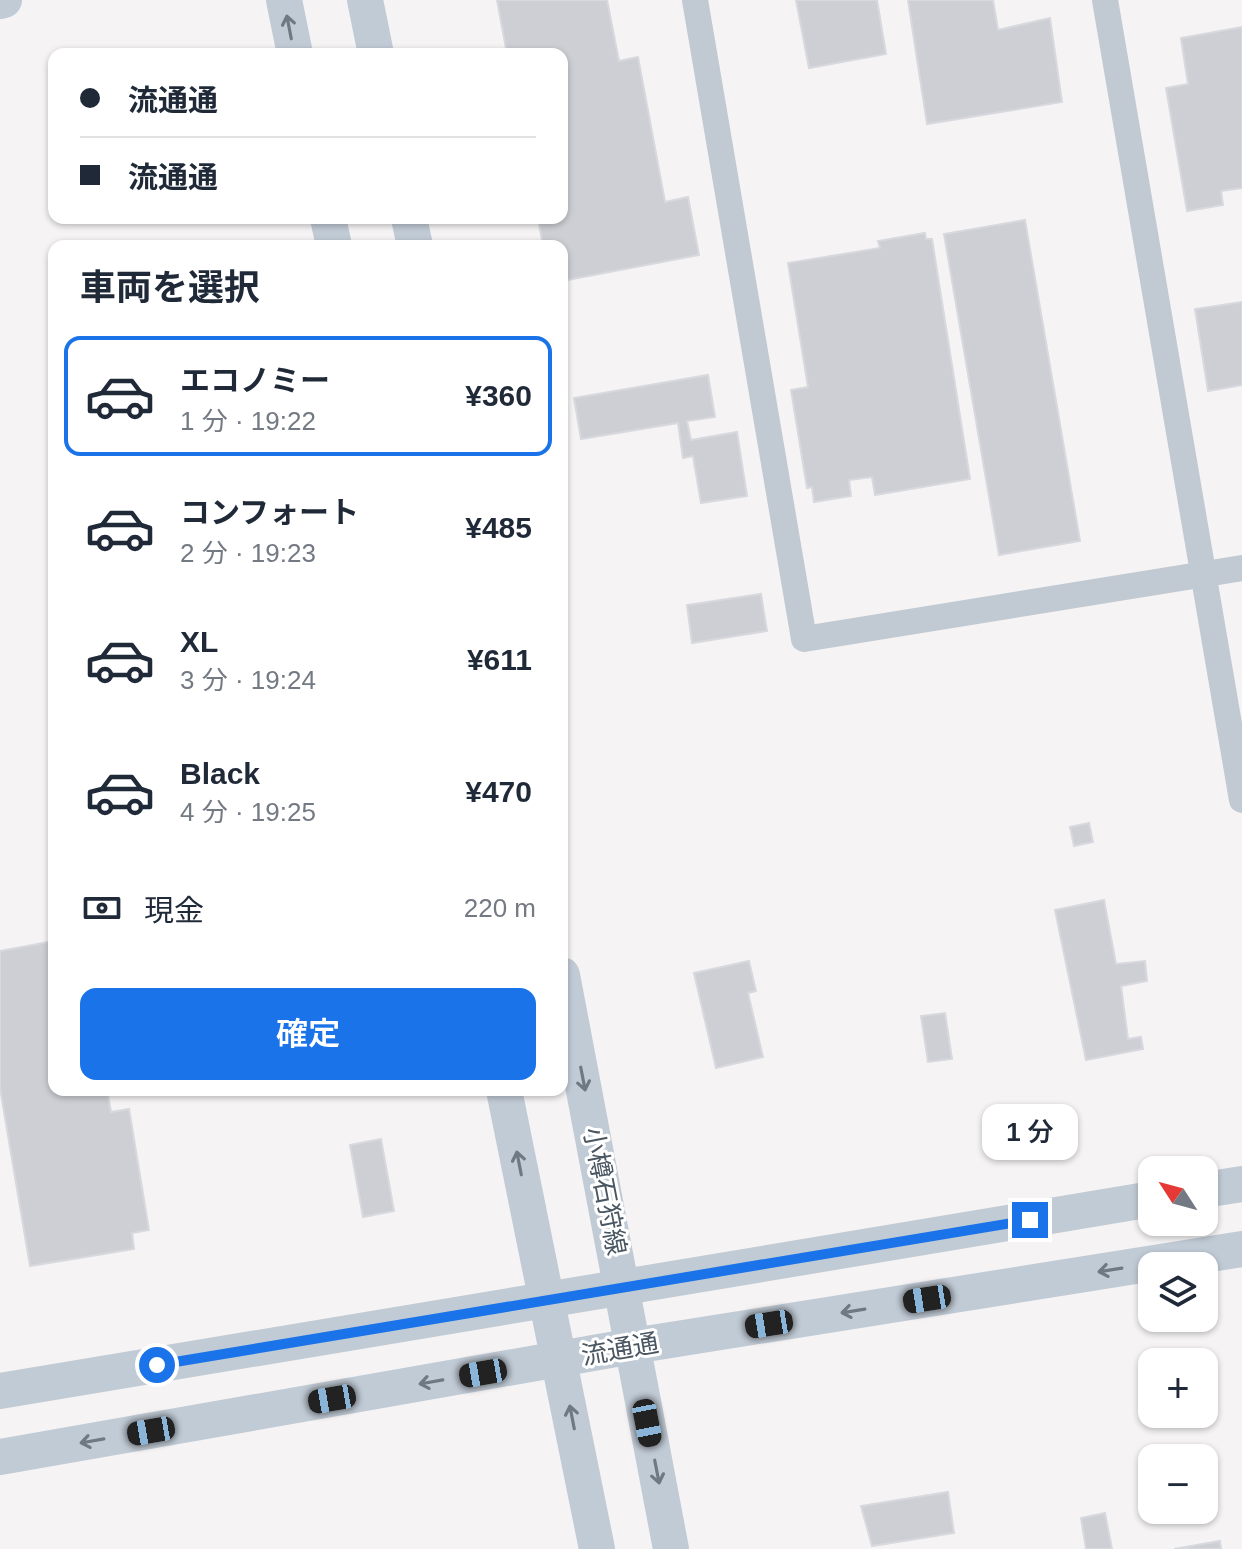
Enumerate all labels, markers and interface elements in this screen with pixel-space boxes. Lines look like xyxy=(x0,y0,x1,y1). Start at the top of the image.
one-way arrow xyxy=(281,15,296,40)
text: 流通通 xyxy=(128,84,218,117)
text: 流通通 xyxy=(128,161,218,194)
text: 車両を選択 xyxy=(80,267,260,308)
icon: car xyxy=(84,360,156,432)
text: エコノミー xyxy=(180,364,330,397)
text: ¥360 xyxy=(465,379,532,412)
text: 1 分 · 19:22 xyxy=(180,406,316,436)
icon: car xyxy=(84,492,156,564)
text: コンフォート xyxy=(180,496,359,529)
text: ¥485 xyxy=(465,511,532,544)
text: 2 分 · 19:23 xyxy=(180,538,316,568)
icon: car xyxy=(84,624,156,696)
text: XL xyxy=(180,625,218,658)
text: ¥611 xyxy=(467,643,532,676)
text: 3 分 · 19:24 xyxy=(180,665,316,695)
icon: car xyxy=(84,756,156,828)
text: Black xyxy=(180,757,260,790)
text: ¥470 xyxy=(465,775,532,808)
text: 4 分 · 19:25 xyxy=(180,797,316,827)
icon: cash xyxy=(80,886,124,930)
text: 220 m xyxy=(464,893,536,923)
text: 現金 xyxy=(144,894,204,927)
button: 確定 xyxy=(80,988,536,1080)
one-way arrow xyxy=(576,1065,591,1091)
callout: 1 分 xyxy=(982,1104,1078,1160)
text: 1 分 xyxy=(1006,1117,1054,1147)
street label: 小樽石狩線 xyxy=(578,1124,632,1258)
one-way arrow xyxy=(511,1151,526,1176)
north arrow xyxy=(1138,1156,1218,1236)
map controls xyxy=(1138,1156,1218,1524)
route end xyxy=(1012,1202,1048,1238)
button: layers xyxy=(1138,1252,1218,1332)
one-way arrow xyxy=(1097,1263,1123,1278)
car xyxy=(901,1283,953,1315)
one-way arrow xyxy=(841,1304,866,1319)
car xyxy=(743,1308,795,1340)
street label: 流通通 xyxy=(579,1327,661,1371)
route start xyxy=(139,1347,175,1383)
button: + xyxy=(1138,1348,1218,1428)
car xyxy=(457,1357,509,1389)
one-way arrow xyxy=(419,1376,444,1391)
car xyxy=(306,1383,358,1415)
car xyxy=(631,1397,663,1449)
one-way arrow xyxy=(563,1405,578,1431)
car xyxy=(125,1415,177,1447)
one-way arrow xyxy=(80,1434,105,1449)
button: − xyxy=(1138,1444,1218,1524)
one-way arrow xyxy=(650,1459,665,1484)

